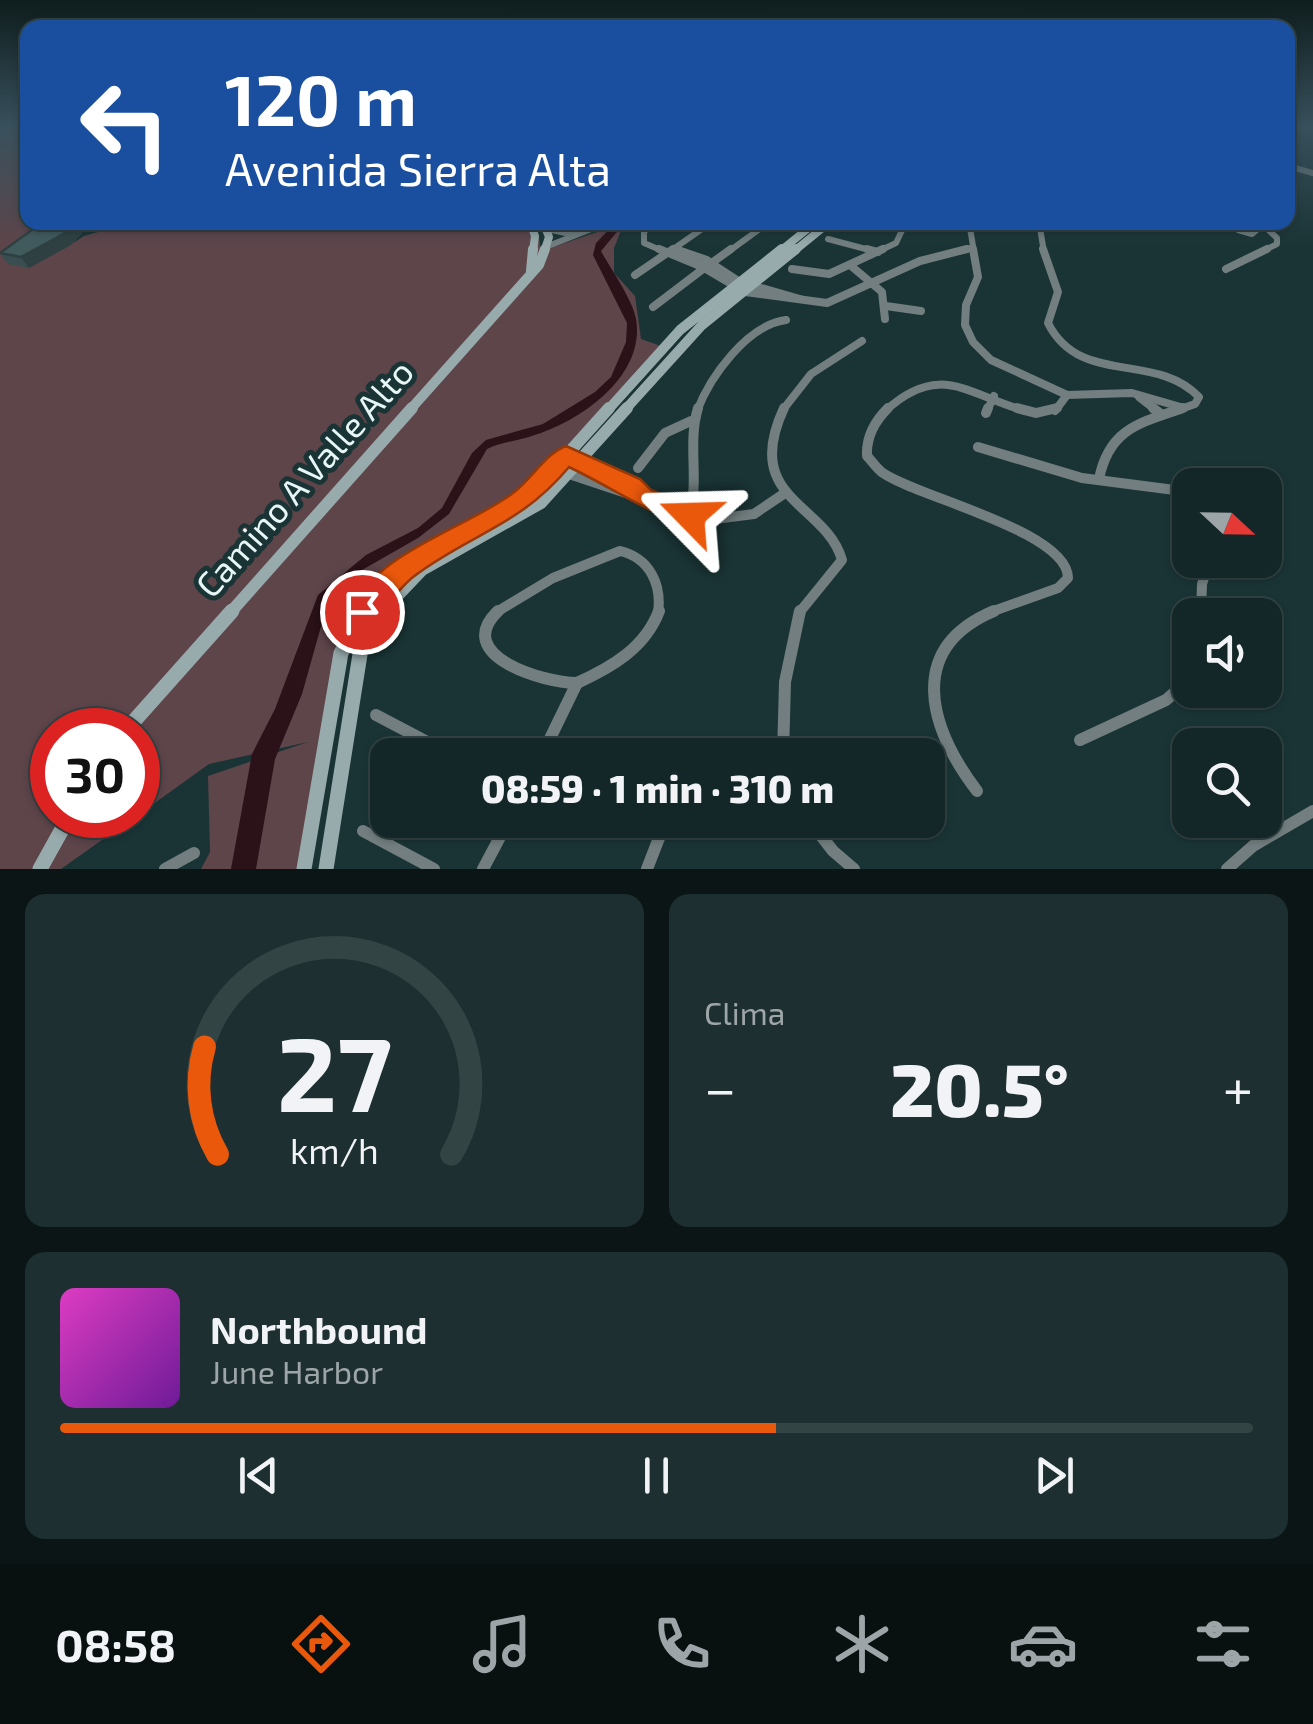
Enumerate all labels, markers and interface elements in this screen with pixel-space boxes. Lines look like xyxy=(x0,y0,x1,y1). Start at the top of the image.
text: 120 m xyxy=(225,56,417,140)
icon: left xyxy=(60,60,190,190)
text: Avenida Sierra Alta xyxy=(225,141,611,195)
street label: Camino A Valle Alto xyxy=(186,350,421,605)
position arrow xyxy=(638,464,742,568)
north arrow xyxy=(1172,468,1282,578)
map controls xyxy=(1172,468,1282,838)
pin xyxy=(320,570,405,655)
icon: arrive xyxy=(335,585,390,640)
button: sound xyxy=(1172,598,1282,708)
speed limit sign: 30 xyxy=(30,708,160,838)
button: search xyxy=(1172,728,1282,838)
text: 08:59 · 1 min · 310 m xyxy=(481,765,834,811)
text: Clima xyxy=(704,993,785,1031)
text: 27 xyxy=(277,1008,392,1133)
text: 20.5° xyxy=(890,1042,1069,1132)
text: − xyxy=(704,1054,736,1120)
text: + xyxy=(1223,1054,1253,1120)
text: km/h xyxy=(290,1128,379,1171)
text: Northbound xyxy=(210,1306,428,1352)
text: June Harbor xyxy=(210,1352,383,1390)
icon: previous xyxy=(231,1448,286,1503)
icon: pause xyxy=(629,1448,684,1503)
icon: next xyxy=(1027,1448,1082,1503)
icon: directions xyxy=(286,1609,356,1679)
icon: music xyxy=(467,1609,537,1679)
icon: phone xyxy=(647,1609,717,1679)
icon: climate xyxy=(827,1609,897,1679)
icon: car xyxy=(1008,1609,1078,1679)
icon: filters xyxy=(1188,1609,1258,1679)
text: 08:58 xyxy=(55,1617,176,1671)

